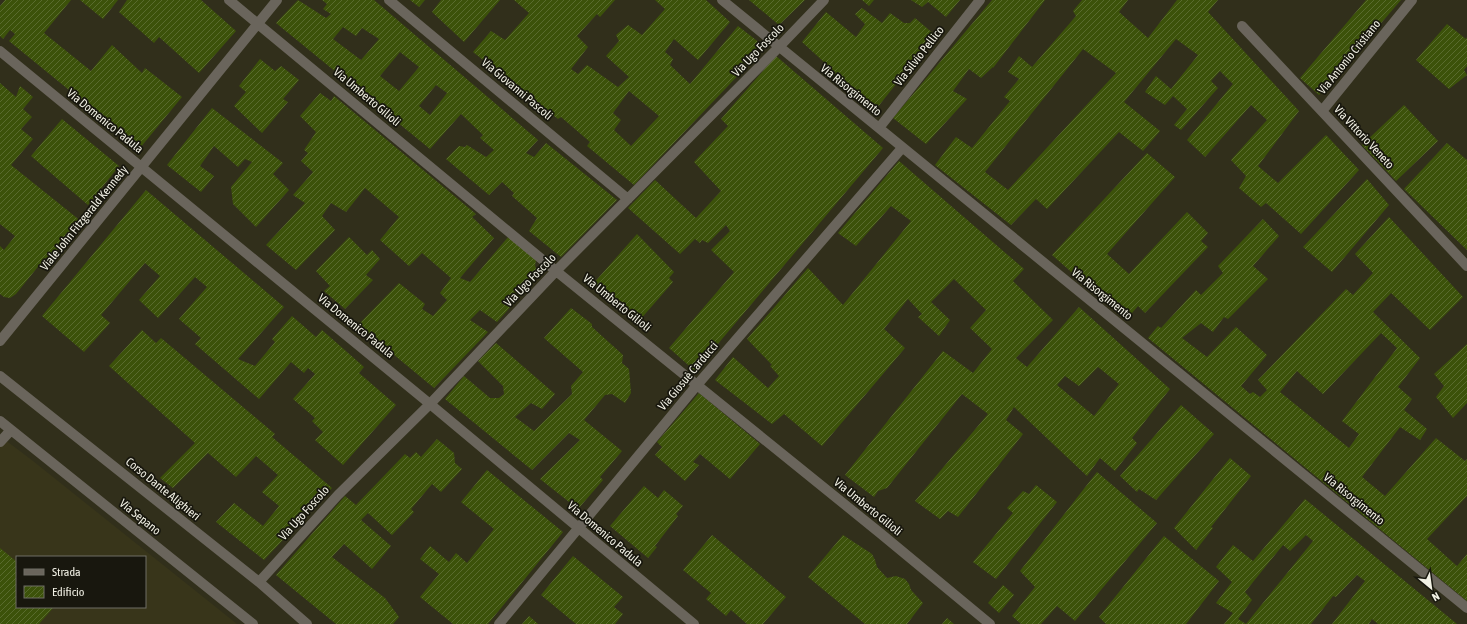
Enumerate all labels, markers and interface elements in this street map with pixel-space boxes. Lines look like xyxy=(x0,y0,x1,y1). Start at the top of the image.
street label: Via Antonio Cristiano xyxy=(1315,17,1383,97)
street label: Via Ugo Foscolo xyxy=(729,20,787,79)
street label: Via Silvio Pellico xyxy=(891,23,947,89)
street label: Via Giovanni Pascoli xyxy=(479,55,555,123)
street label: Via Risorgimento xyxy=(818,61,885,119)
street label: Via Umberto Gilioli xyxy=(331,65,403,129)
street label: Via Domenico Padula xyxy=(64,86,146,156)
street label: Via Vittorio Veneto xyxy=(1331,102,1397,172)
street label: Viale John Fitzgerald Kennedy xyxy=(37,163,131,273)
street label: Via Ugo Foscolo xyxy=(501,250,559,309)
street label: Via Risorgimento xyxy=(1069,265,1136,323)
street label: Via Umberto Gilioli xyxy=(580,271,654,335)
street label: Via Domenico Padula xyxy=(315,291,397,361)
street label: Via Giosuè Carducci xyxy=(655,339,721,413)
street label: Corso Dante Alighieri xyxy=(123,455,203,523)
street label: Via Risorgimento xyxy=(1321,470,1388,528)
street label: Via Umberto Gilioli xyxy=(831,475,905,539)
street label: Via Ugo Foscolo xyxy=(276,483,332,543)
street label: Via Sepano xyxy=(117,496,164,538)
street label: Via Domenico Padula xyxy=(564,498,646,570)
legend xyxy=(16,556,146,608)
text: Strada xyxy=(52,565,81,579)
north arrow xyxy=(1411,568,1451,608)
text: Edificio xyxy=(52,585,85,599)
text: N xyxy=(1430,590,1442,604)

